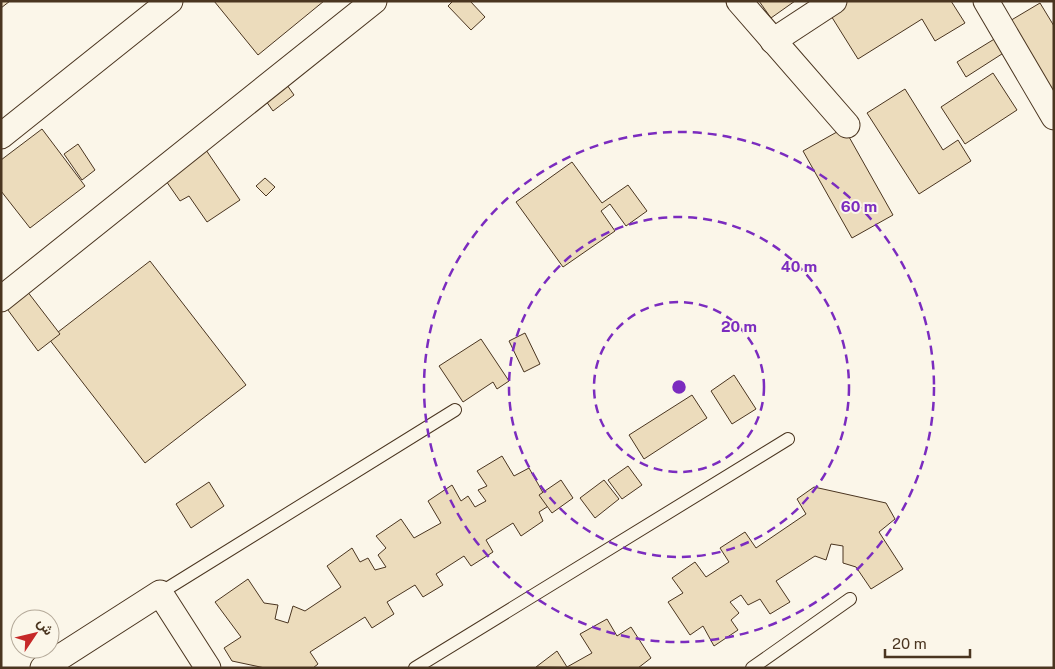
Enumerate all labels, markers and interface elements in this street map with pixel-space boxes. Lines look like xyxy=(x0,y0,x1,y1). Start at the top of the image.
text: 60 m xyxy=(841,198,877,215)
text: 40 m xyxy=(781,258,817,275)
text: 20 m xyxy=(721,318,757,335)
centre of rings xyxy=(670,378,688,396)
north arrow xyxy=(10,609,60,659)
text: ش xyxy=(33,615,57,639)
scale bar xyxy=(885,626,970,658)
text: 20 m xyxy=(892,635,927,652)

